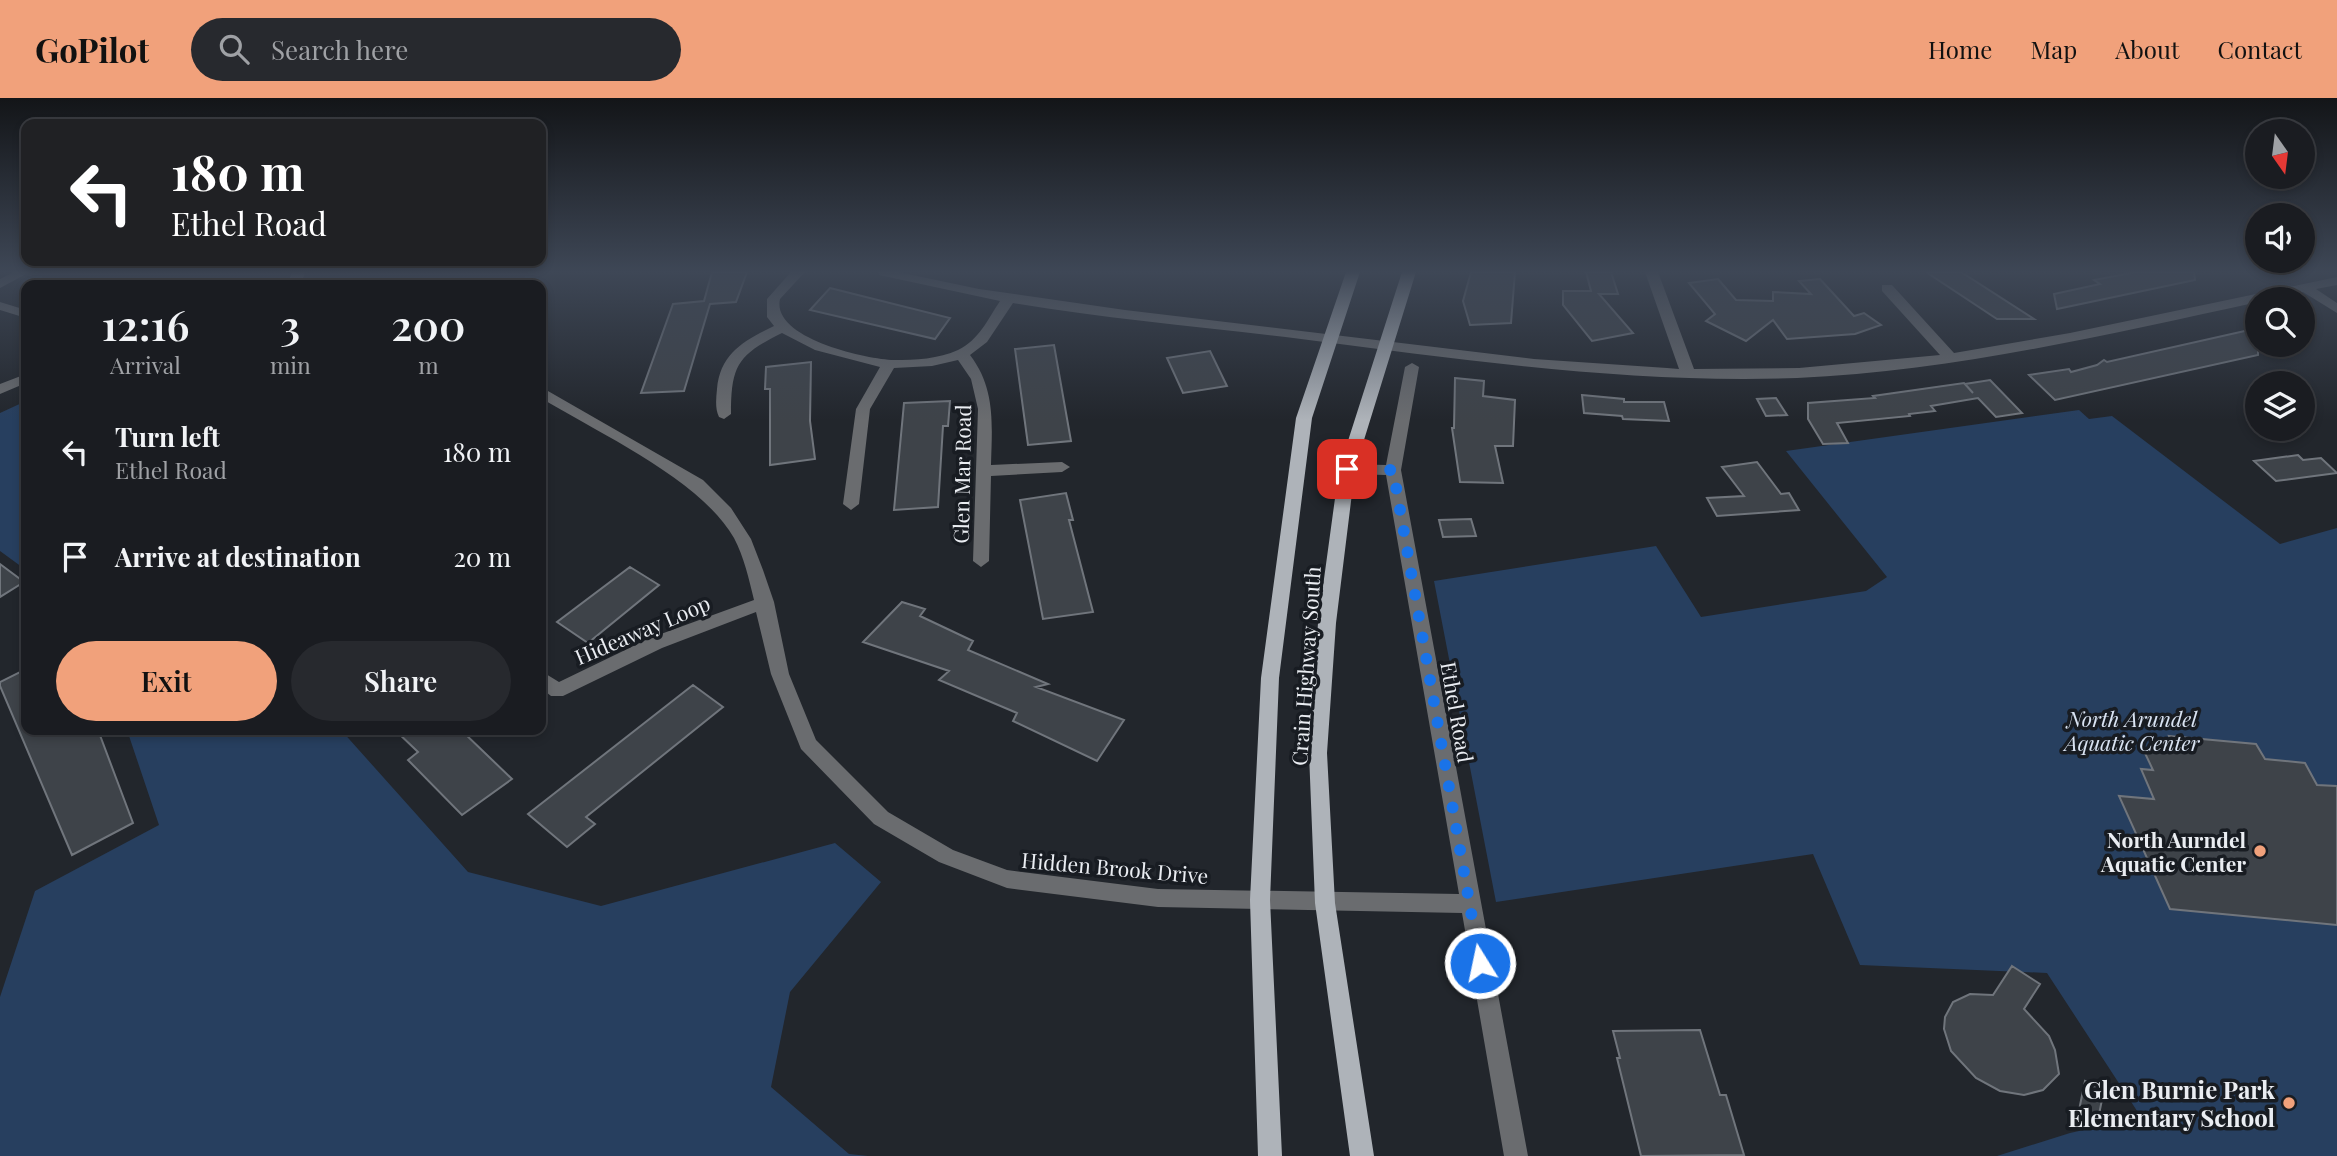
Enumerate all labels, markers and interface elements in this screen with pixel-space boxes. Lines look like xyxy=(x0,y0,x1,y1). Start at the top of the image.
search box xyxy=(191,18,681,81)
text: GoPilot xyxy=(35,27,149,71)
icon: search xyxy=(215,30,253,68)
text: Search here xyxy=(271,32,408,67)
text: Home xyxy=(1928,33,1992,65)
text: Map xyxy=(2030,33,2077,65)
text: About xyxy=(2115,33,2179,65)
text: Contact xyxy=(2217,33,2302,65)
north arrow xyxy=(2245,119,2315,189)
map controls xyxy=(2245,119,2315,441)
text: 180 m xyxy=(171,138,305,203)
icon: left xyxy=(56,147,147,238)
text: Ethel Road xyxy=(171,201,327,244)
button: sound xyxy=(2245,203,2315,273)
button: search xyxy=(2245,287,2315,357)
text: 12:16 xyxy=(101,296,189,352)
text: 3 xyxy=(280,296,300,352)
text: 200 xyxy=(391,296,466,352)
text: Arrival xyxy=(110,349,181,380)
text: min xyxy=(270,349,311,380)
text: m xyxy=(418,349,439,380)
button: layers xyxy=(2245,371,2315,441)
street label: Glen Mar Road xyxy=(946,404,976,544)
text: Turn left xyxy=(115,419,220,454)
icon: left xyxy=(56,433,94,471)
text: 180 m xyxy=(443,434,511,469)
pin xyxy=(1317,439,1377,499)
icon: arrive xyxy=(1328,450,1366,488)
text: Ethel Road xyxy=(115,454,227,485)
icon: arrive xyxy=(56,538,94,576)
text: Arrive at destination xyxy=(115,539,361,574)
text: 20 m xyxy=(453,539,511,574)
street label: Crain Highway South xyxy=(1284,565,1326,767)
street label: Hideaway Loop xyxy=(570,588,714,670)
button: Exit xyxy=(56,641,277,721)
button: Share xyxy=(291,641,511,721)
street label: Ethel Road xyxy=(1435,659,1481,765)
park label: North Arundel Aquatic Center xyxy=(2063,704,2200,756)
place label: North Aurndel Aquatic Center xyxy=(2100,825,2246,877)
marker: North Aurndel Aquatic Center xyxy=(2252,843,2268,859)
street label: Hidden Brook Drive xyxy=(1020,845,1210,889)
position arrow xyxy=(1443,926,1517,1000)
place label: Glen Burnie Park Elementary School xyxy=(2068,1073,2276,1133)
marker: Glen Burnie Park Elementary School xyxy=(2281,1095,2297,1111)

